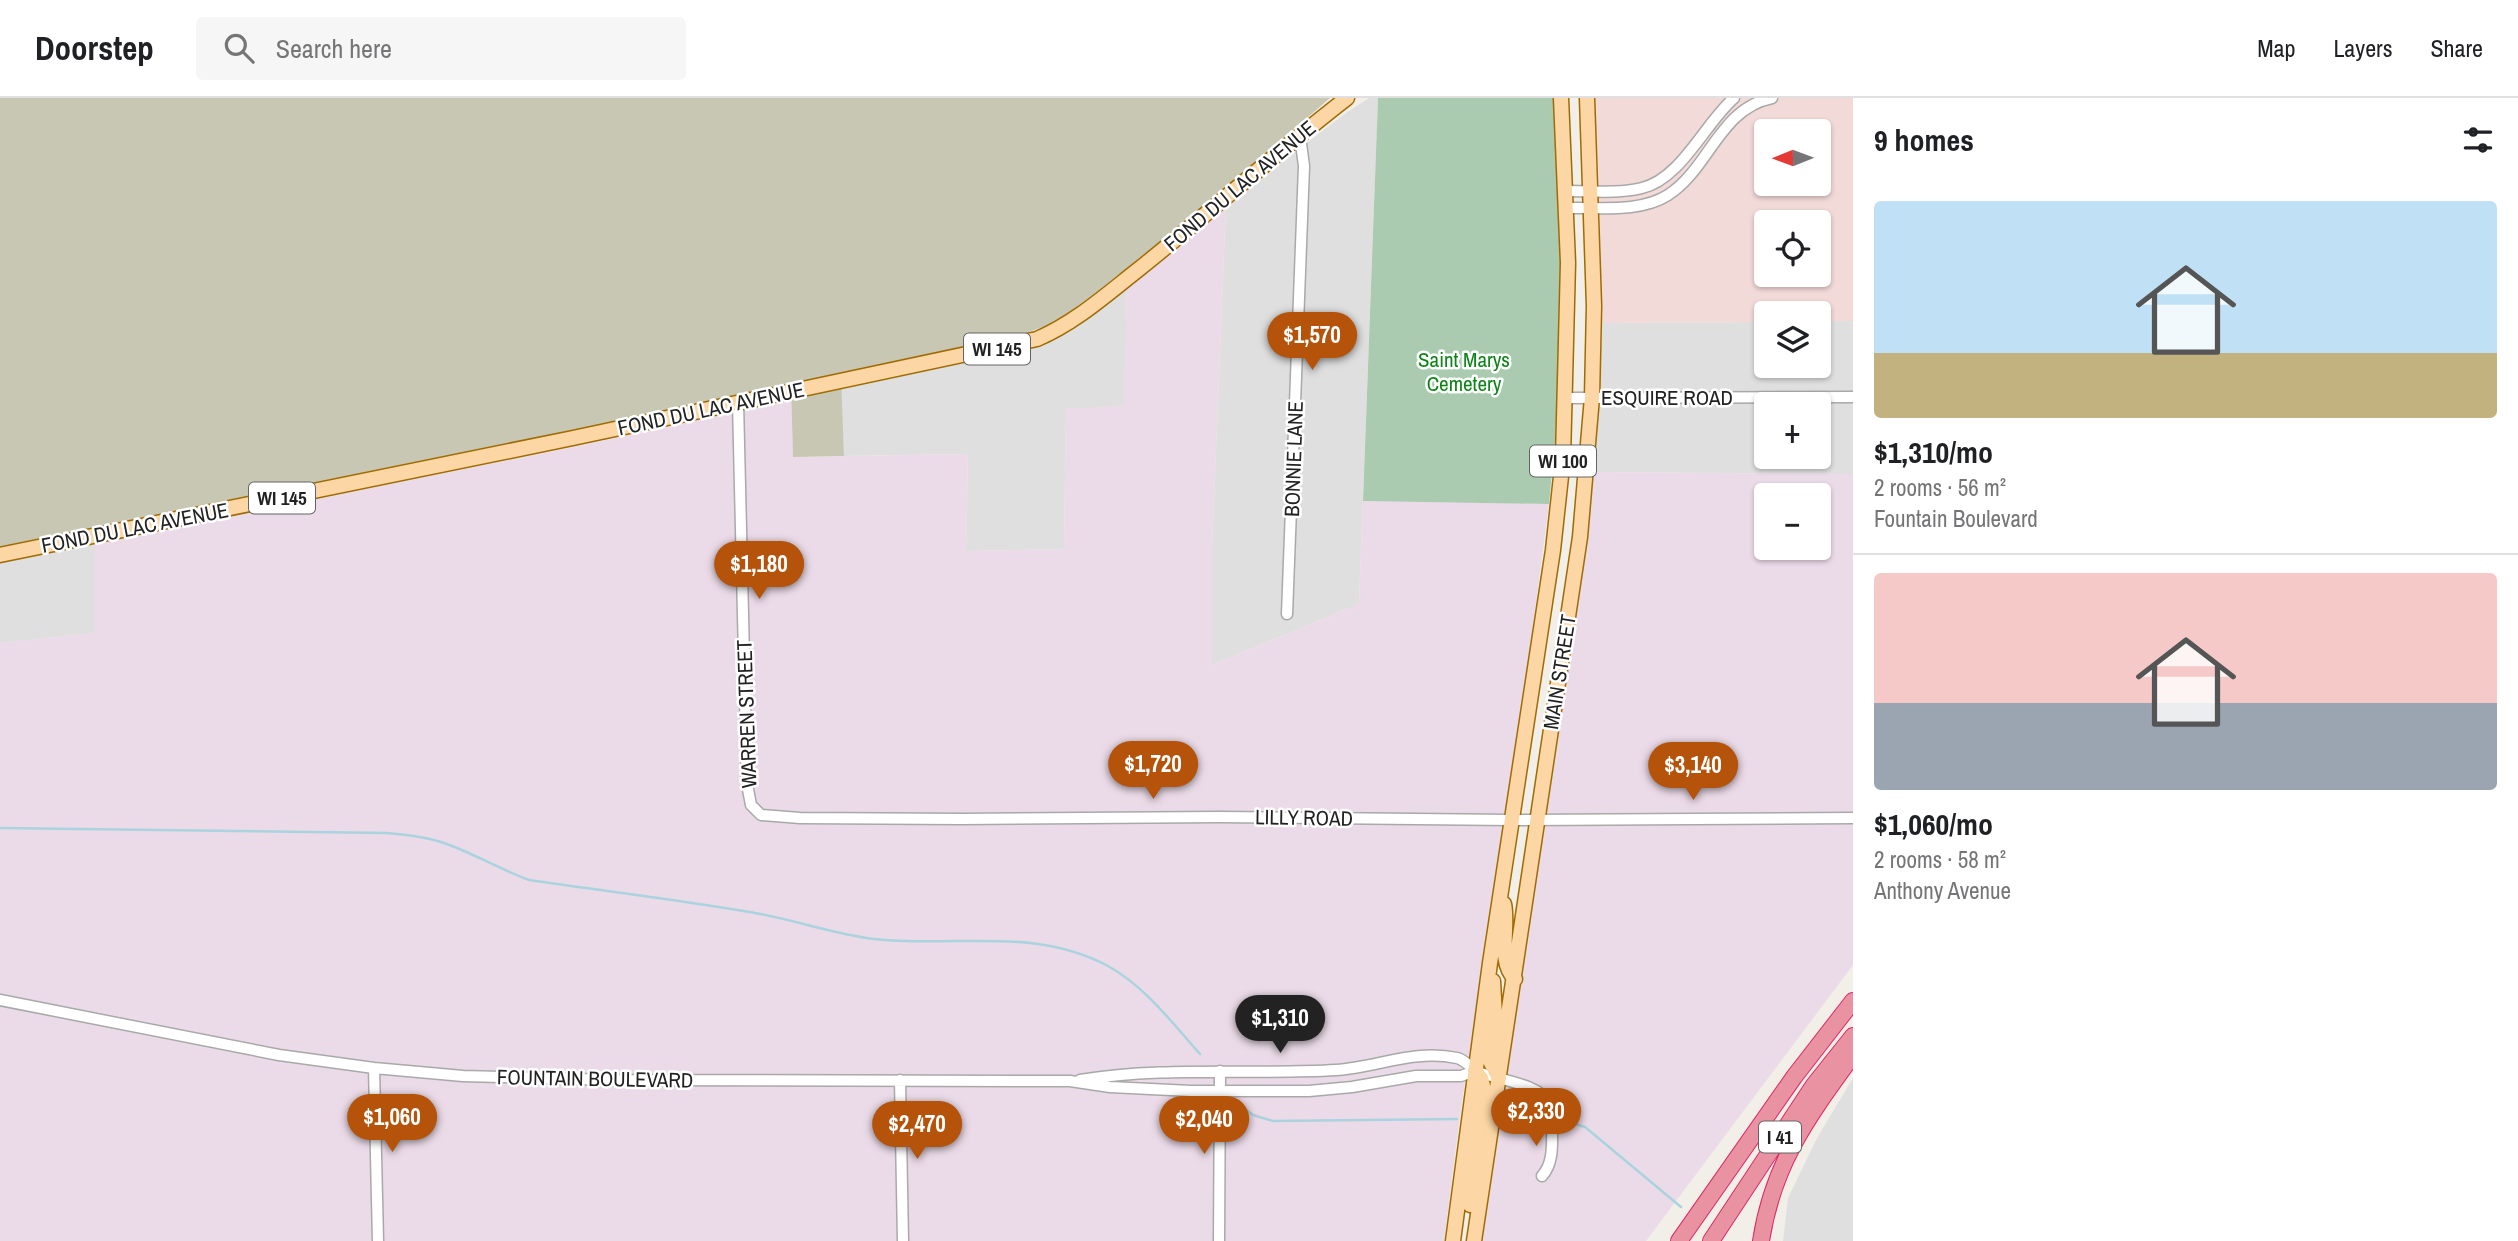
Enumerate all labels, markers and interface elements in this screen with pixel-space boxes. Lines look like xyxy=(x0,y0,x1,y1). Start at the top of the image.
search box xyxy=(196,17,686,80)
text: Doorstep xyxy=(35,26,154,70)
icon: search xyxy=(220,29,258,67)
text: Search here xyxy=(276,31,392,66)
text: Map xyxy=(2257,32,2295,64)
text: Layers xyxy=(2333,32,2392,64)
text: Share xyxy=(2430,32,2483,64)
street label: FOND DU LAC AVENUE xyxy=(1158,113,1322,258)
north arrow xyxy=(1754,119,1830,196)
map controls xyxy=(1754,119,1831,560)
text: 9 homes xyxy=(1874,120,1974,160)
icon: filters xyxy=(2459,121,2497,159)
button: locate xyxy=(1754,210,1831,287)
icon: home xyxy=(2123,247,2249,373)
button: layers xyxy=(1754,301,1831,378)
pin: $1,570 xyxy=(1255,313,1369,372)
text: $1,570 xyxy=(1283,319,1341,350)
road number: WI 145 xyxy=(964,333,1030,364)
park label: Saint Marys Cemetery xyxy=(1418,345,1510,398)
street label: FOND DU LAC AVENUE xyxy=(615,375,807,442)
street label: ESQUIRE ROAD xyxy=(1601,383,1733,412)
button: + xyxy=(1754,392,1831,469)
street label: BONNIE LANE xyxy=(1277,401,1310,517)
text: $1,310/mo xyxy=(1874,432,1993,472)
road number: WI 100 xyxy=(1530,446,1596,476)
text: 2 rooms · 56 m² xyxy=(1874,472,2006,503)
road number: WI 145 xyxy=(249,482,315,514)
button: − xyxy=(1754,483,1831,560)
street label: FOND DU LAC AVENUE xyxy=(39,495,231,560)
text: Fountain Boulevard xyxy=(1874,503,2038,534)
pin: $1,180 xyxy=(702,542,816,601)
text: $1,180 xyxy=(730,548,788,579)
street label: MAIN STREET xyxy=(1536,612,1583,731)
icon: home xyxy=(2123,619,2249,745)
street label: WARREN STREET xyxy=(729,639,764,789)
pin: $1,720 xyxy=(1096,742,1210,801)
pin: $3,140 xyxy=(1636,742,1750,802)
text: $1,720 xyxy=(1124,748,1182,779)
text: $3,140 xyxy=(1664,749,1722,780)
street label: LILLY ROAD xyxy=(1255,802,1353,833)
text: $1,060/mo xyxy=(1874,804,1993,844)
text: 2 rooms · 58 m² xyxy=(1874,844,2006,875)
text: Anthony Avenue xyxy=(1874,875,2011,906)
pin: $1,310 xyxy=(1223,996,1337,1055)
text: $1,310 xyxy=(1251,1002,1309,1033)
street label: FOUNTAIN BOULEVARD xyxy=(497,1062,693,1095)
pin: $2,330 xyxy=(1479,1088,1593,1148)
pin: $1,060 xyxy=(335,1094,449,1154)
text: $2,330 xyxy=(1507,1095,1565,1126)
pin: $2,040 xyxy=(1147,1096,1261,1156)
text: $1,060 xyxy=(363,1101,421,1132)
pin: $2,470 xyxy=(860,1102,974,1161)
text: $2,040 xyxy=(1175,1103,1233,1134)
text: $2,470 xyxy=(888,1108,946,1139)
road number: I 41 xyxy=(1759,1121,1801,1152)

